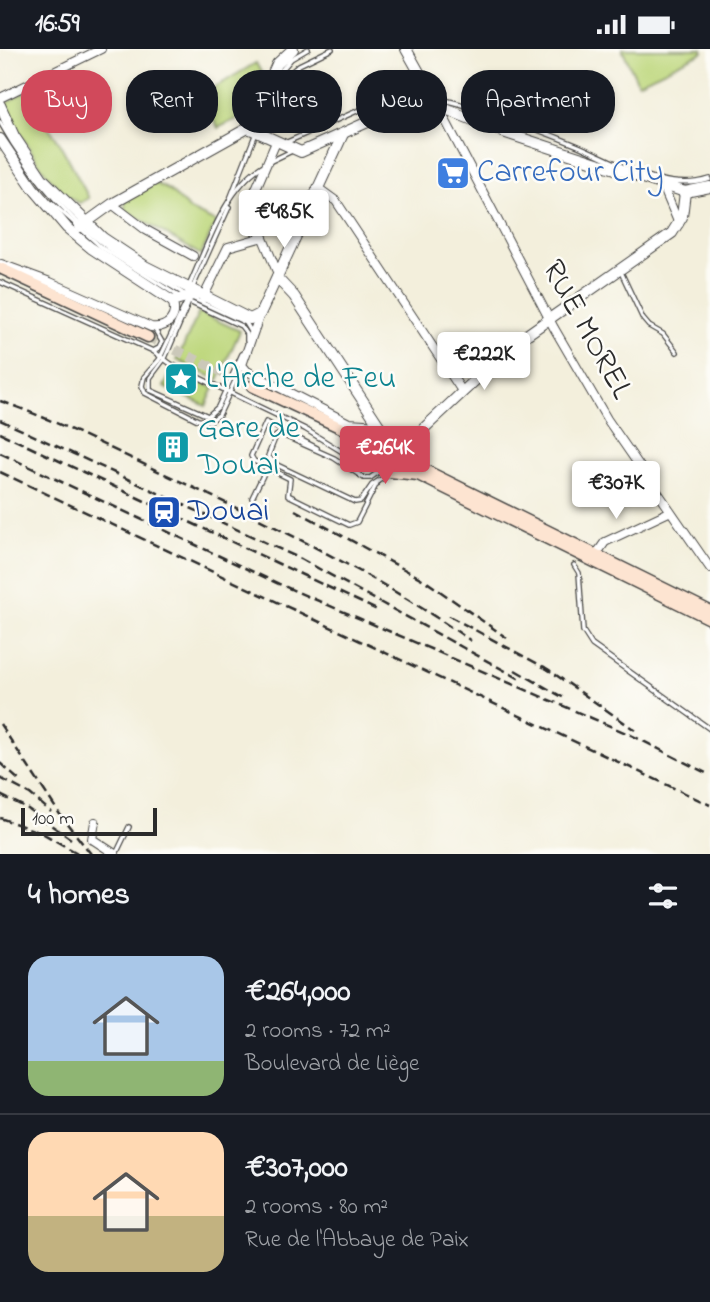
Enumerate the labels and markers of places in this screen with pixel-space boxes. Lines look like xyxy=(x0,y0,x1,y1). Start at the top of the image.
place label: Carrefour City xyxy=(477,150,664,197)
supermarket icon: Carrefour City xyxy=(434,154,472,192)
pin: €485K xyxy=(235,191,333,250)
pin: €222K xyxy=(435,333,533,392)
place label: L'Arche de Feu xyxy=(206,356,396,403)
place icon: L'Arche de Feu xyxy=(162,360,200,398)
place label: Gare de Douai xyxy=(197,406,301,490)
pin: €264K xyxy=(336,427,434,486)
building icon: Gare de Douai xyxy=(154,428,192,466)
pin: €307K xyxy=(567,461,665,521)
place label: Douai xyxy=(187,489,269,536)
station icon: Douai xyxy=(145,493,183,531)

